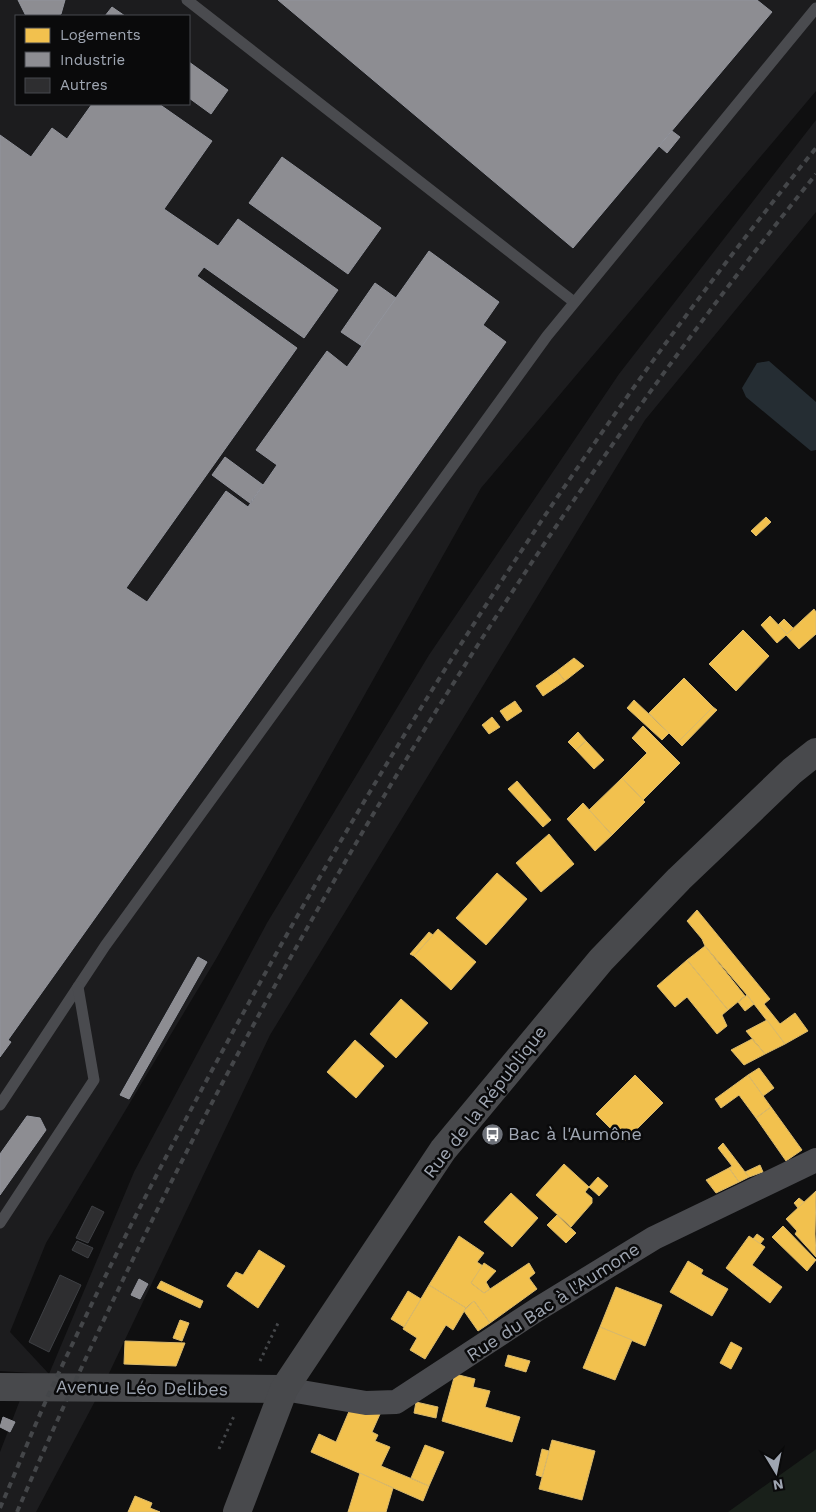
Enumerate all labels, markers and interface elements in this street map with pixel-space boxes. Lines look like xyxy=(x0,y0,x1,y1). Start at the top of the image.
legend xyxy=(15,15,190,105)
text: Logements xyxy=(60,26,141,44)
text: Industrie xyxy=(60,51,125,69)
text: Autres xyxy=(60,76,108,94)
street label: Rue de la République xyxy=(419,1021,551,1182)
bus stop icon: Bac à l'Aumône xyxy=(480,1122,504,1146)
place label: Bac à l'Aumône xyxy=(508,1123,642,1144)
street label: Rue du Bac à l'Aumone xyxy=(462,1238,643,1365)
street label: Avenue Léo Delibes xyxy=(56,1375,228,1400)
north arrow xyxy=(751,1447,801,1497)
text: N xyxy=(772,1476,785,1494)

